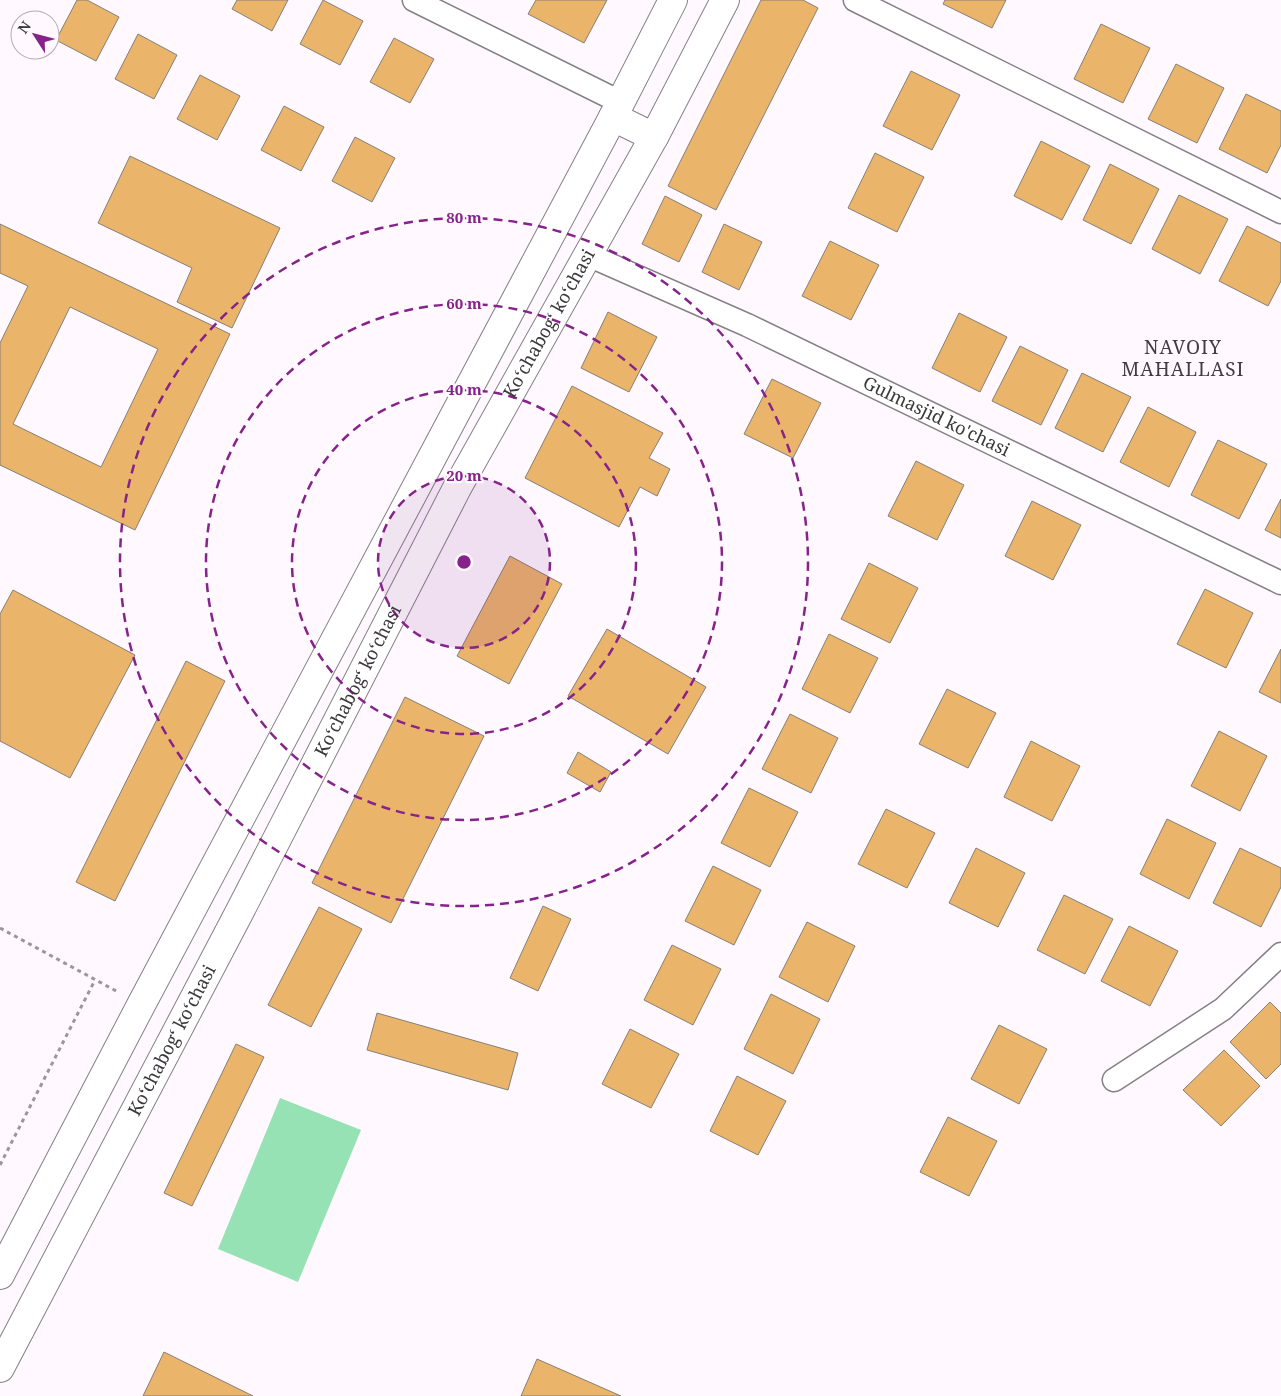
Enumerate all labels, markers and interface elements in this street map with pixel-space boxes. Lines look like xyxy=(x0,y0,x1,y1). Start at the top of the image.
north arrow xyxy=(10,10,60,60)
text: N xyxy=(13,17,35,37)
text: 80 m xyxy=(446,207,482,227)
street label: Ko‘chabog‘ ko‘chasi xyxy=(497,244,600,402)
text: 60 m xyxy=(446,293,482,313)
district label: NAVOIY MAHALLASI xyxy=(1121,334,1245,382)
street label: Gulmasjid ko'chasi xyxy=(859,370,1015,461)
text: 40 m xyxy=(446,379,482,399)
text: 20 m xyxy=(446,465,482,485)
centre of rings xyxy=(455,553,473,571)
street label: Ko‘chabog‘ ko‘chasi xyxy=(308,600,406,760)
street label: Ko‘chabog‘ ko‘chasi xyxy=(122,960,221,1120)

